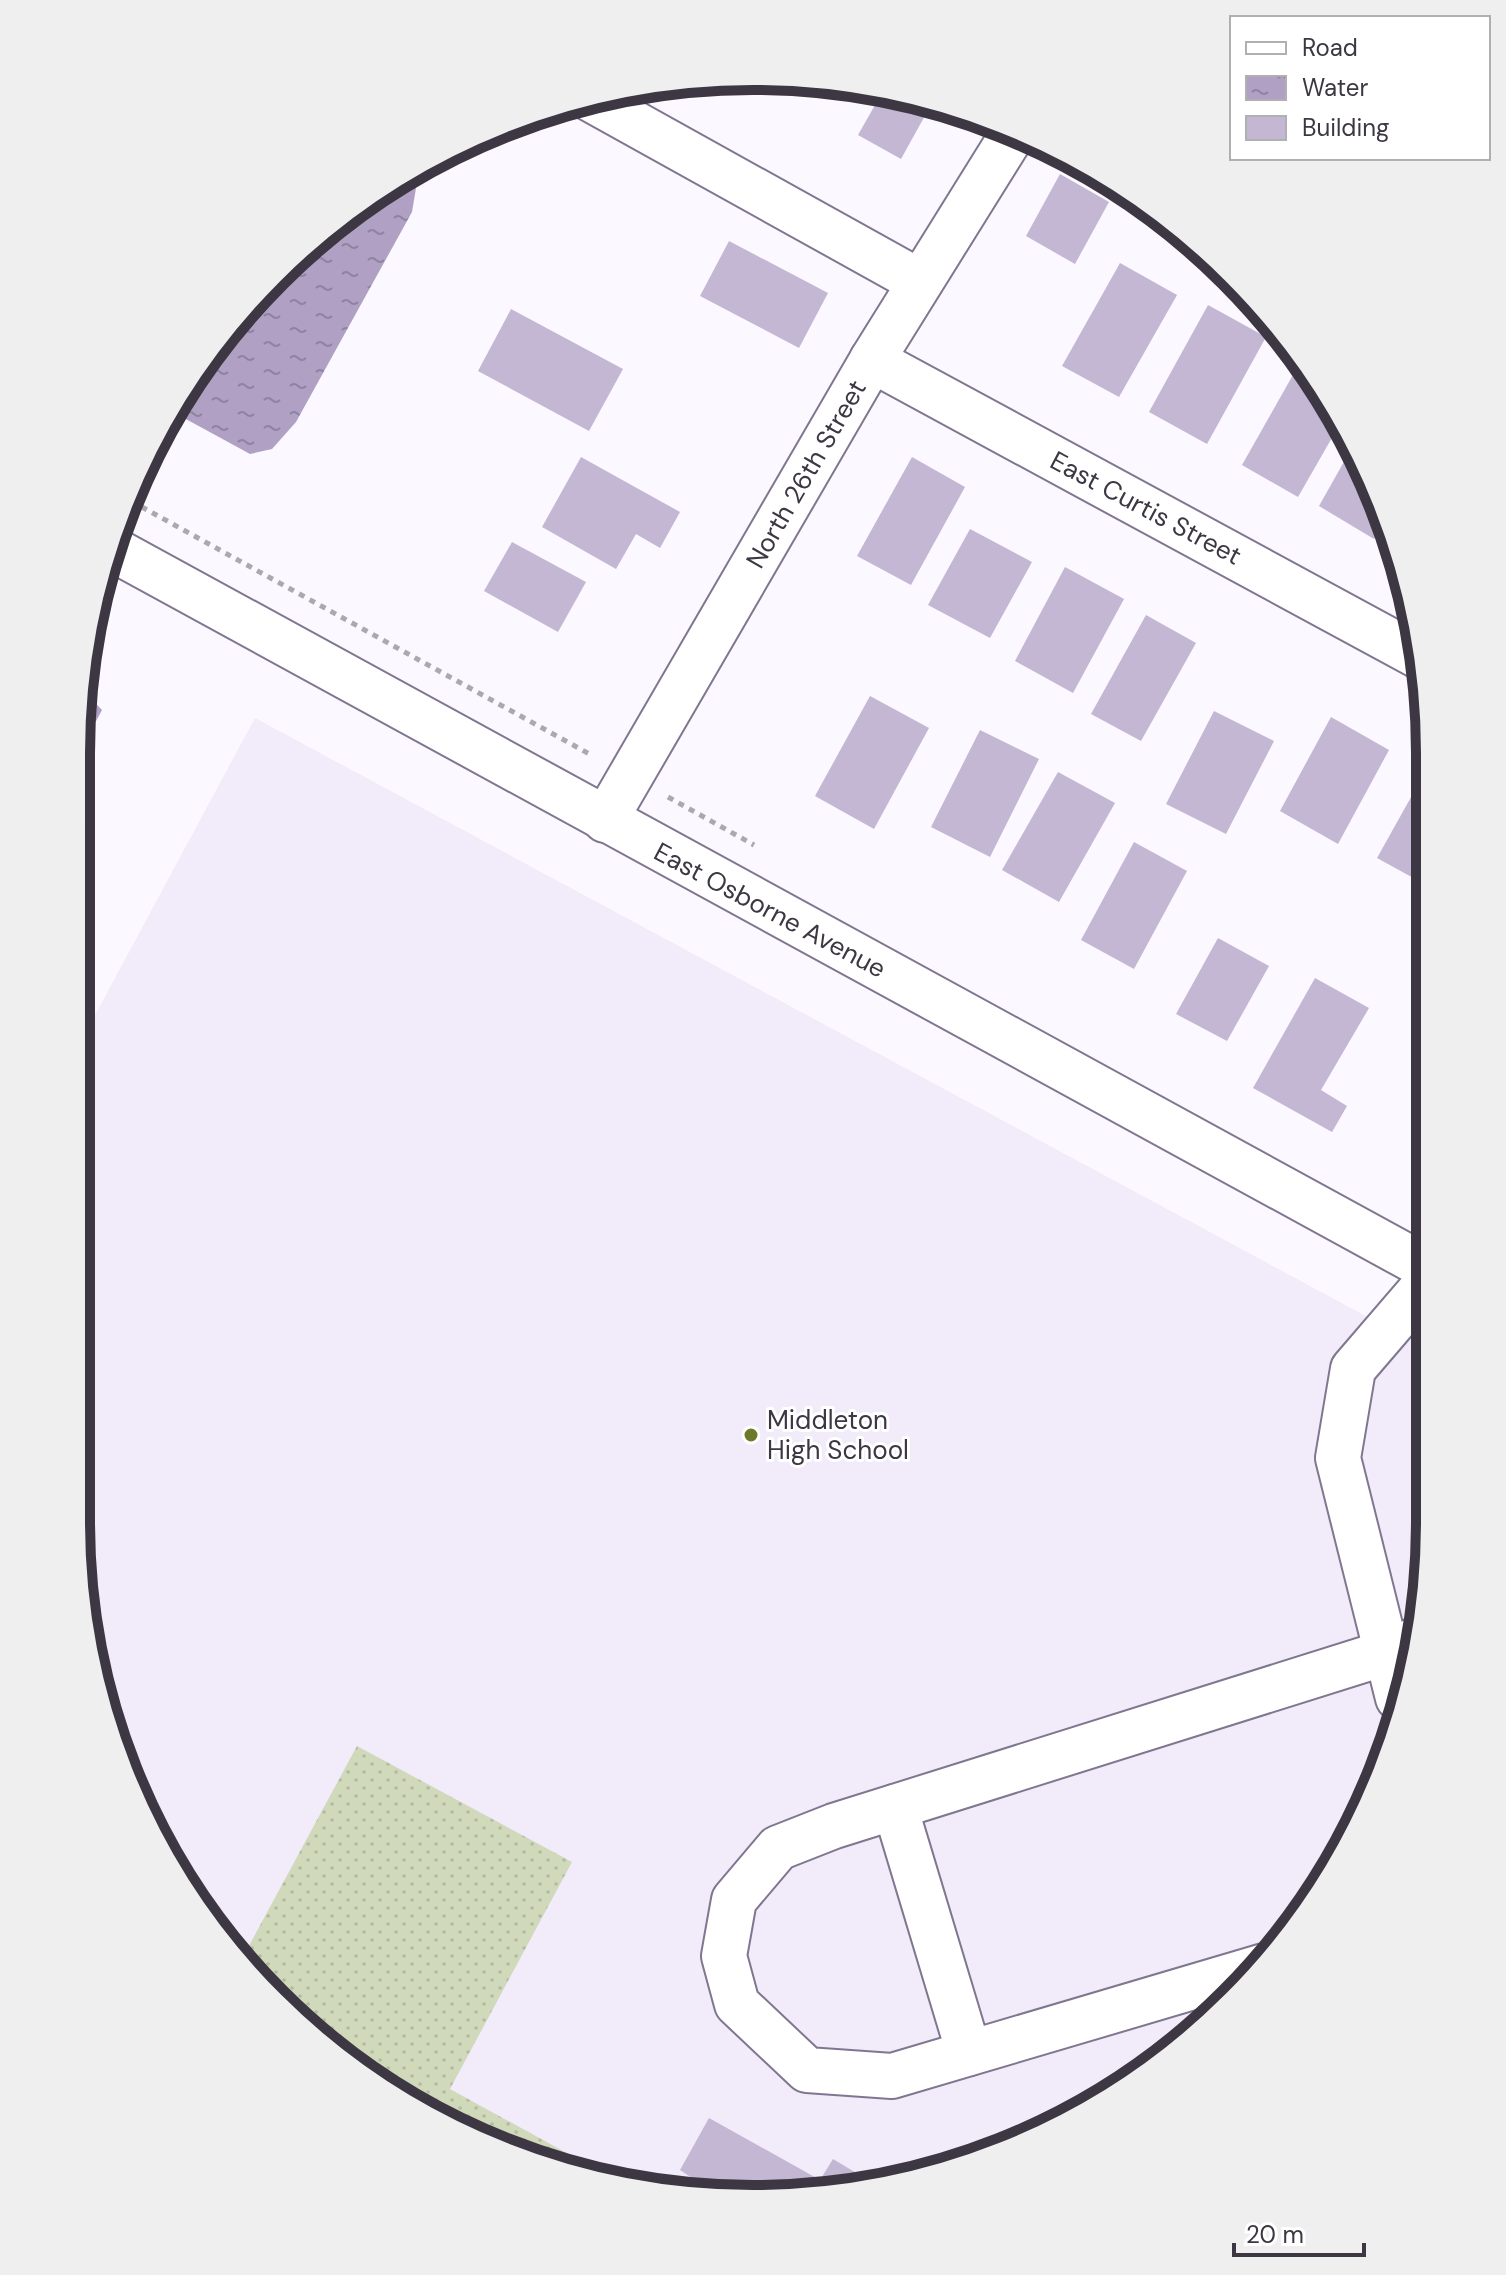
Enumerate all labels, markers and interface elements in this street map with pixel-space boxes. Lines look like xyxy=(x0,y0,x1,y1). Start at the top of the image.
legend xyxy=(1230,16,1490,160)
text: Road xyxy=(1302,32,1358,63)
text: Water xyxy=(1302,72,1368,103)
text: Building xyxy=(1302,112,1389,143)
street label: North 26th Street xyxy=(738,374,874,574)
street label: East Curtis Street xyxy=(1045,443,1247,573)
street label: East Osborne Avenue xyxy=(648,834,892,986)
place label: Middleton High School xyxy=(767,1403,909,1467)
marker: Middleton High School xyxy=(742,1426,760,1444)
scale bar xyxy=(1234,2207,1364,2257)
text: 20 m xyxy=(1246,2219,1304,2250)

